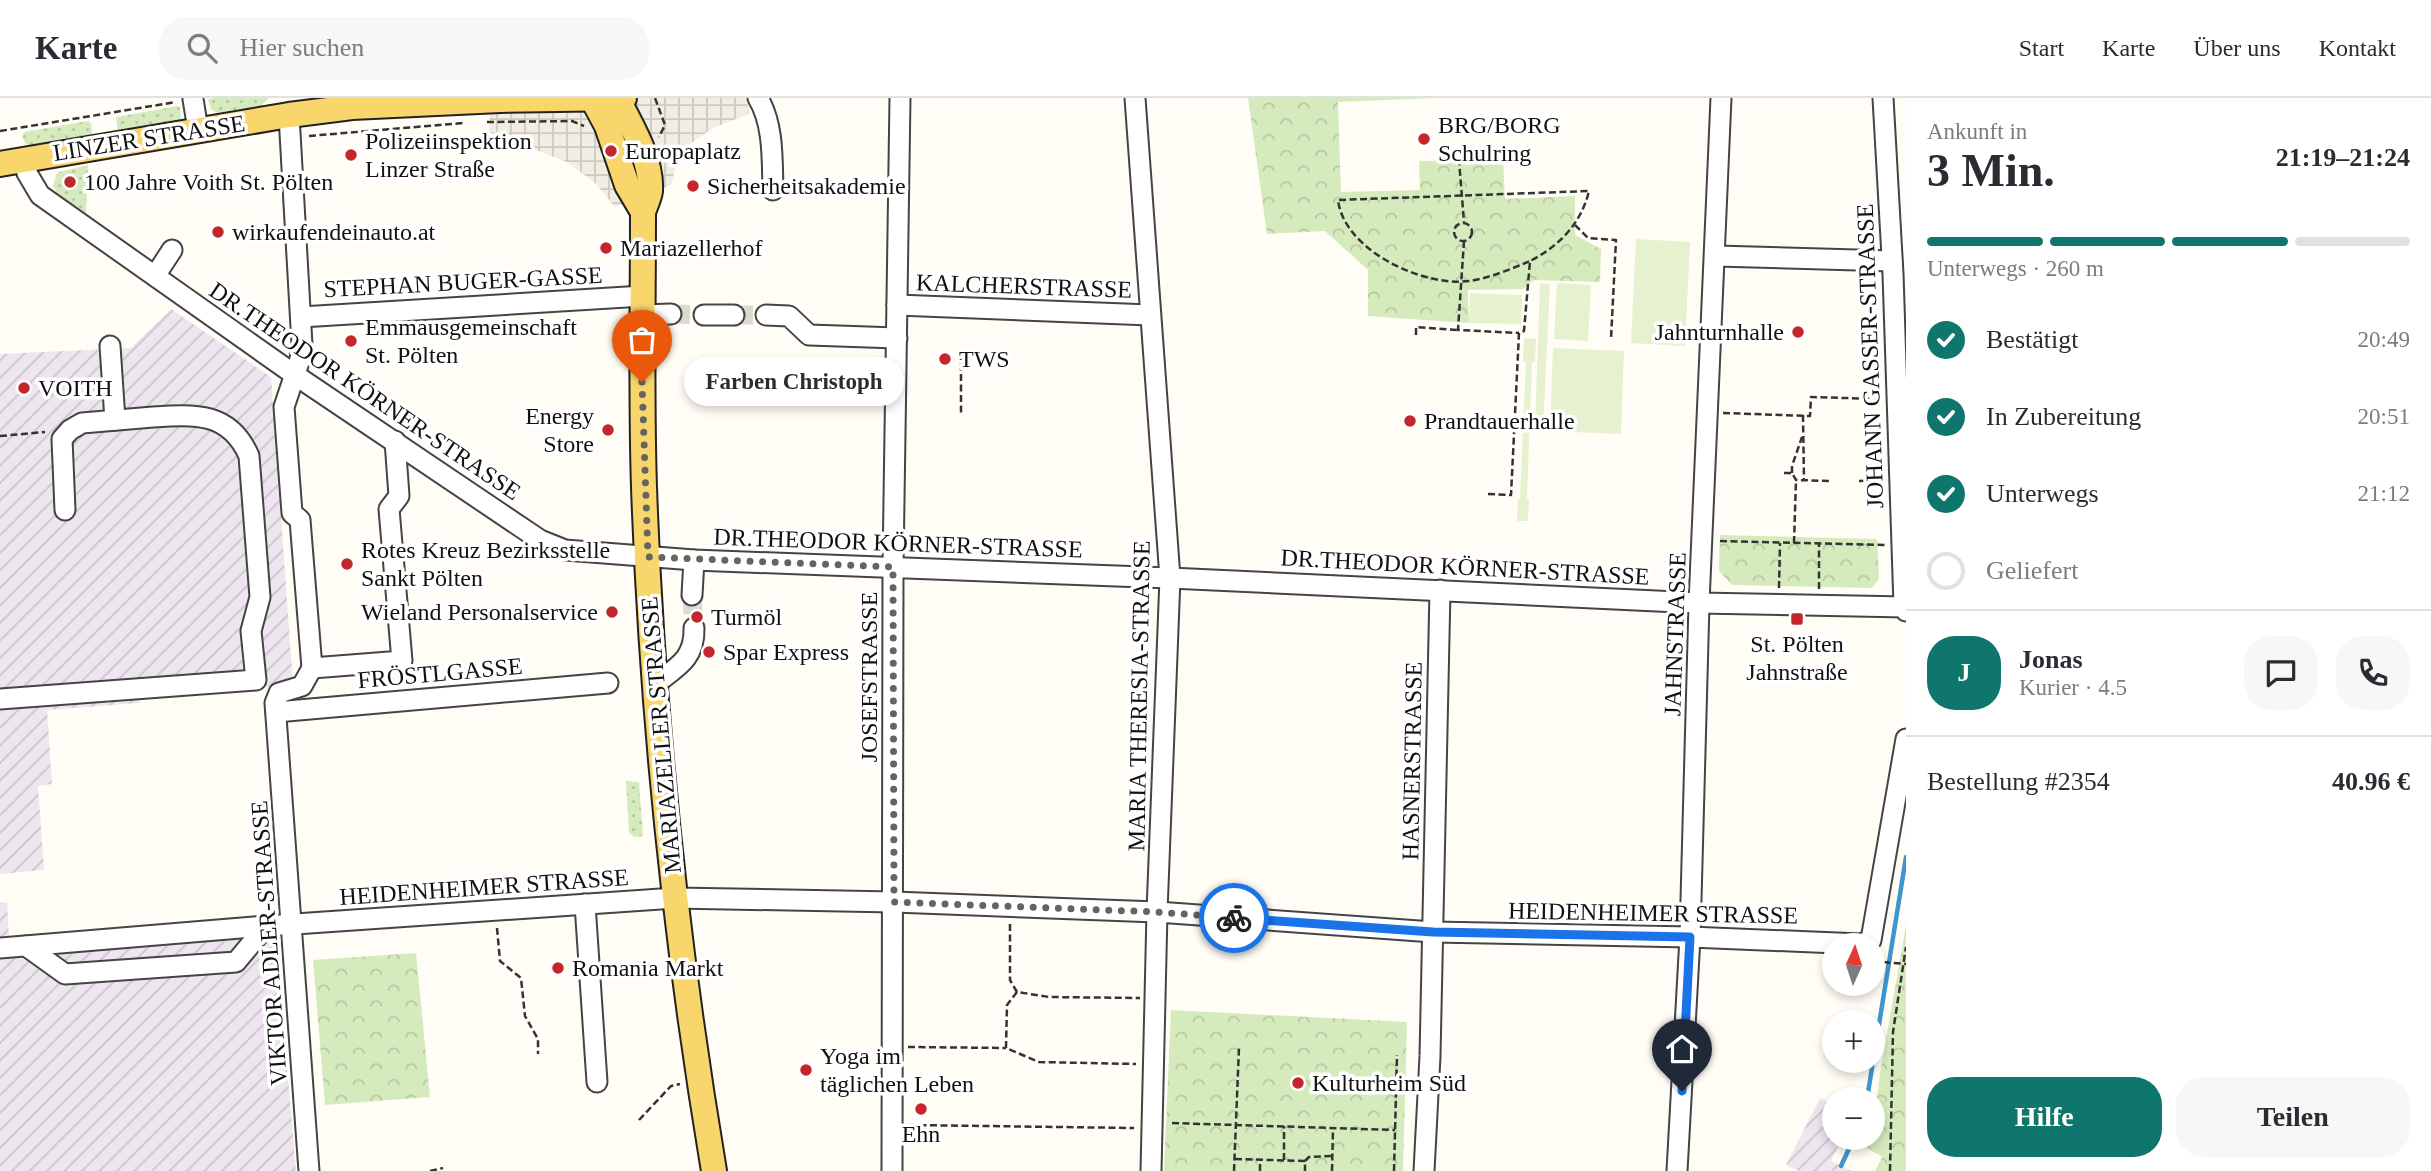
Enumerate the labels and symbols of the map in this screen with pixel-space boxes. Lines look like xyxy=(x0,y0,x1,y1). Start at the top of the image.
street label: LINZER STRASSE xyxy=(51,110,247,166)
place label: BRG/BORG Schulring xyxy=(1438,112,1561,166)
place label: Polizeiinspektion Linzer Straße xyxy=(365,128,532,182)
marker: BRG/BORG Schulring xyxy=(1416,131,1432,147)
place label: Europaplatz xyxy=(625,138,741,164)
marker: Europaplatz xyxy=(603,143,619,159)
marker: Polizeiinspektion Linzer Straße xyxy=(343,147,359,163)
place label: 100 Jahre Voith St. Pölten xyxy=(84,169,333,195)
place label: Sicherheitsakademie xyxy=(707,173,906,199)
marker: 100 Jahre Voith St. Pölten xyxy=(62,174,78,190)
marker: Sicherheitsakademie xyxy=(685,178,701,194)
street label: JOHANN GASSER-STRASSE xyxy=(1852,203,1888,509)
place label: wirkaufendeinauto.at xyxy=(232,219,436,245)
marker: wirkaufendeinauto.at xyxy=(210,224,226,240)
place label: Mariazellerhof xyxy=(620,235,763,261)
marker: Mariazellerhof xyxy=(598,240,614,256)
street label: STEPHAN BUGER-GASSE xyxy=(323,262,603,302)
street label: KALCHERSTRASSE xyxy=(916,269,1132,303)
street label: DR.THEODOR KÖRNER-STRASSE xyxy=(205,277,525,505)
pin xyxy=(612,310,672,382)
place label: Emmausgemeinschaft St. Pölten xyxy=(365,314,577,368)
place label: Jahnturnhalle xyxy=(1655,319,1784,345)
marker: Jahnturnhalle xyxy=(1790,324,1806,340)
marker: Emmausgemeinschaft St. Pölten xyxy=(343,333,359,349)
place label: TWS xyxy=(959,346,1010,372)
marker: TWS xyxy=(937,351,953,367)
callout: Farben Christoph xyxy=(684,358,904,406)
place label: VOITH xyxy=(38,375,113,401)
marker: VOITH xyxy=(16,380,32,396)
place label: Energy Store xyxy=(525,403,594,457)
place label: Prandtauerhalle xyxy=(1424,408,1575,434)
marker: Prandtauerhalle xyxy=(1402,413,1418,429)
marker: Energy Store xyxy=(600,422,616,438)
street label: DR.THEODOR KÖRNER-STRASSE xyxy=(713,524,1083,562)
place label: Rotes Kreuz Bezirksstelle Sankt Pölten xyxy=(361,537,610,591)
street label: MARIA THERESIA-STRASSE xyxy=(1123,540,1155,852)
street label: DR.THEODOR KÖRNER-STRASSE xyxy=(1280,544,1650,590)
street label: JAHNSTRASSE xyxy=(1659,552,1691,716)
marker: Rotes Kreuz Bezirksstelle Sankt Pölten xyxy=(339,556,355,572)
street label: JOSEFSTRASSE xyxy=(856,592,882,762)
street label: MARIAZELLER STRASSE xyxy=(636,595,686,875)
place label: Wieland Personalservice xyxy=(361,599,598,625)
marker: Wieland Personalservice xyxy=(604,604,620,620)
place label: Turmöl xyxy=(711,604,782,630)
marker: Turmöl xyxy=(689,609,705,625)
marker: St. Pölten Jahnstraße xyxy=(1789,611,1805,627)
place label: St. Pölten Jahnstraße xyxy=(1746,631,1848,685)
place label: Spar Express xyxy=(723,639,849,665)
marker: Spar Express xyxy=(701,644,717,660)
street label: FRÖSTLGASSE xyxy=(356,653,524,693)
street label: HASNERSTRASSE xyxy=(1397,661,1427,861)
street label: VIKTOR ADLER-STRASSE xyxy=(246,800,292,1086)
street label: HEIDENHEIMER STRASSE xyxy=(338,864,630,910)
courier xyxy=(1199,883,1269,953)
street label: HEIDENHEIMER STRASSE xyxy=(1508,897,1798,929)
north arrow xyxy=(1822,933,1885,996)
place label: Romania Markt xyxy=(572,955,724,981)
marker: Romania Markt xyxy=(550,960,566,976)
pin xyxy=(1652,1019,1712,1091)
place label: Yoga im täglichen Leben xyxy=(820,1043,974,1097)
marker: Yoga im täglichen Leben xyxy=(798,1062,814,1078)
place label: Kulturheim Süd xyxy=(1312,1070,1466,1096)
marker: Kulturheim Süd xyxy=(1290,1075,1306,1091)
marker: Ehn xyxy=(913,1101,929,1117)
place label: Ehn xyxy=(902,1121,940,1147)

